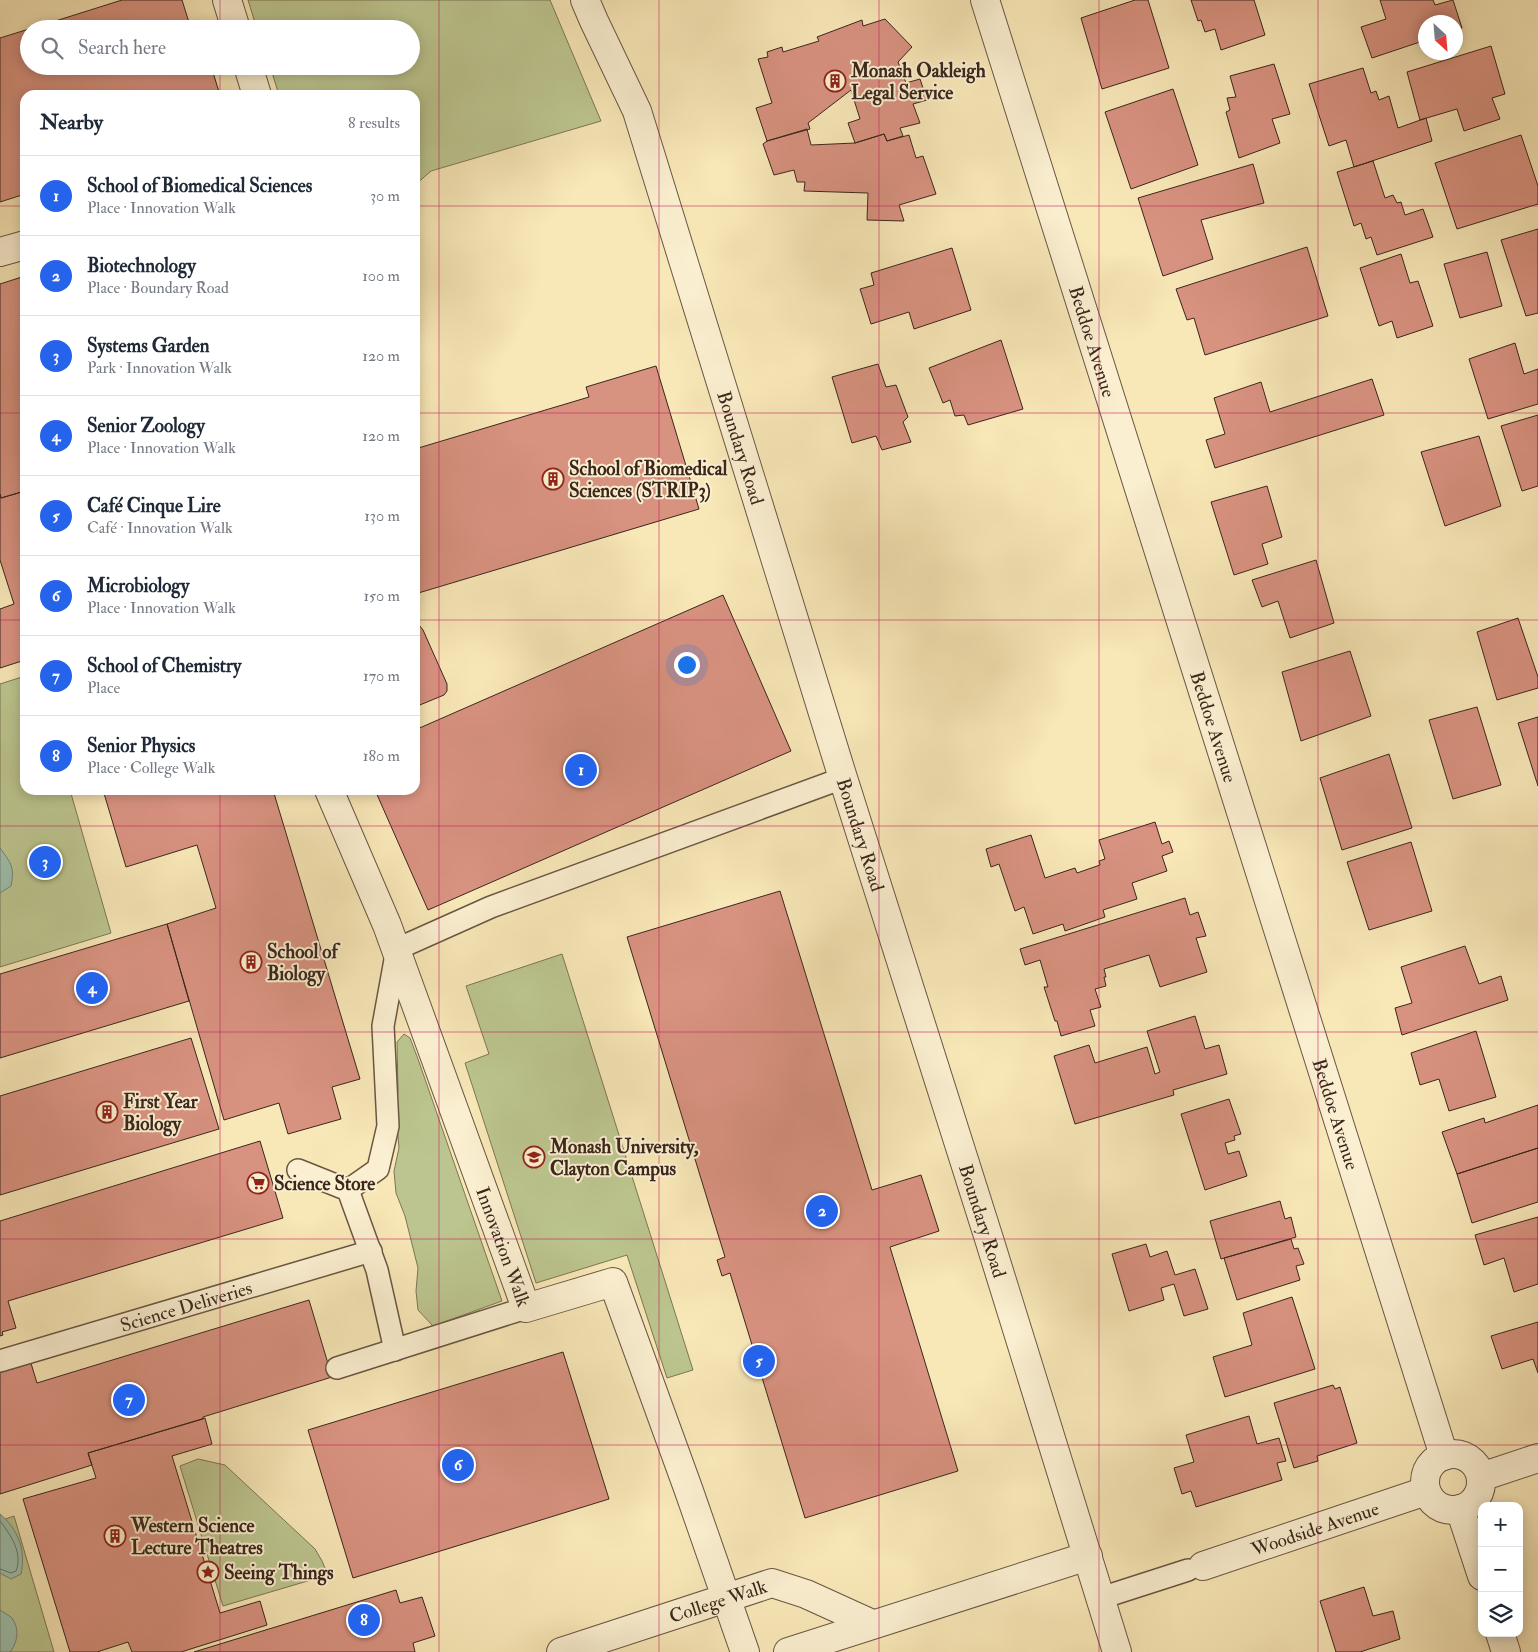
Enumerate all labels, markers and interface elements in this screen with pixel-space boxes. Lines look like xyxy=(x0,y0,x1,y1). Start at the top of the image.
north arrow xyxy=(1418,15,1463,60)
search box xyxy=(20,20,420,75)
icon: search xyxy=(38,34,66,62)
text: Search here xyxy=(78,36,166,60)
place label: Monash Oakleigh Legal Service xyxy=(850,59,986,106)
building icon: Monash Oakleigh Legal Service xyxy=(823,69,847,93)
text: Nearby xyxy=(40,109,103,136)
text: 8 results xyxy=(348,113,400,133)
text: School of Biomedical Sciences xyxy=(87,174,312,198)
text: 1 xyxy=(53,186,59,206)
text: 30 m xyxy=(370,186,400,206)
text: Place · Innovation Walk xyxy=(87,198,236,218)
text: Biotechnology xyxy=(87,254,196,278)
text: 2 xyxy=(52,266,60,286)
text: 100 m xyxy=(362,266,400,286)
text: Place · Boundary Road xyxy=(87,278,229,298)
street label: Beddoe Avenue xyxy=(1063,283,1120,400)
text: Systems Garden xyxy=(87,334,210,358)
text: 3 xyxy=(53,346,59,366)
text: 120 m xyxy=(362,346,400,366)
text: Park · Innovation Walk xyxy=(87,358,232,378)
street label: Boundary Road xyxy=(711,388,769,508)
text: Senior Zoology xyxy=(87,414,205,438)
text: 4 xyxy=(52,426,60,446)
text: 120 m xyxy=(362,426,400,446)
text: Place · Innovation Walk xyxy=(87,438,236,458)
place label: School of Biomedical Sciences (STRIP3) xyxy=(569,457,727,503)
building icon: School of Biomedical Sciences (STRIP3) xyxy=(541,467,565,491)
text: Café Cinque Lire xyxy=(87,494,221,518)
text: 5 xyxy=(52,506,60,526)
text: 130 m xyxy=(364,506,400,526)
text: Café · Innovation Walk xyxy=(87,518,233,538)
text: Microbiology xyxy=(87,574,189,598)
text: 6 xyxy=(52,586,60,606)
text: 150 m xyxy=(363,586,400,606)
text: Place · Innovation Walk xyxy=(87,598,236,618)
your location xyxy=(674,652,700,678)
text: School of Chemistry xyxy=(87,654,241,678)
text: 7 xyxy=(52,666,60,686)
text: 170 m xyxy=(363,666,400,686)
street label: Beddoe Avenue xyxy=(1184,668,1242,786)
text: Place xyxy=(87,678,120,698)
text: Senior Physics xyxy=(87,734,195,758)
text: 8 xyxy=(52,746,60,766)
text: 180 m xyxy=(363,746,400,766)
pin: 1 xyxy=(565,751,597,789)
text: Place · College Walk xyxy=(87,758,215,778)
street label: Boundary Road xyxy=(831,775,889,895)
pin: 3 xyxy=(29,843,61,881)
place label: School of Biology xyxy=(267,940,340,987)
building icon: School of Biology xyxy=(239,950,263,974)
pin: 4 xyxy=(76,969,108,1007)
street label: Beddoe Avenue xyxy=(1306,1056,1364,1173)
place label: First Year Biology xyxy=(123,1090,199,1137)
building icon: First Year Biology xyxy=(95,1100,119,1124)
place label: Monash University, Clayton Campus xyxy=(549,1135,699,1182)
school or university icon: Monash University, Clayton Campus xyxy=(522,1145,546,1169)
street label: Boundary Road xyxy=(953,1161,1011,1281)
supermarket icon: Science Store xyxy=(246,1171,270,1195)
place label: Science Store xyxy=(274,1172,375,1196)
street label: Innovation Walk xyxy=(470,1184,535,1310)
pin: 2 xyxy=(806,1192,838,1230)
street label: Science Deliveries xyxy=(118,1276,255,1338)
pin: 5 xyxy=(743,1342,775,1380)
pin: 7 xyxy=(113,1381,145,1419)
pin: 6 xyxy=(442,1446,474,1484)
street label: Woodside Avenue xyxy=(1247,1497,1382,1562)
map controls xyxy=(1478,1502,1523,1637)
button: + xyxy=(1478,1502,1523,1547)
place label: Western Science Lecture Theatres xyxy=(130,1514,263,1560)
building icon: Western Science Lecture Theatres xyxy=(103,1524,127,1548)
button: − xyxy=(1478,1547,1523,1592)
place icon: Seeing Things xyxy=(196,1560,220,1584)
place label: Seeing Things xyxy=(224,1561,334,1586)
street label: College Walk xyxy=(666,1575,770,1629)
button: layers xyxy=(1478,1592,1523,1637)
pin: 8 xyxy=(348,1601,380,1639)

